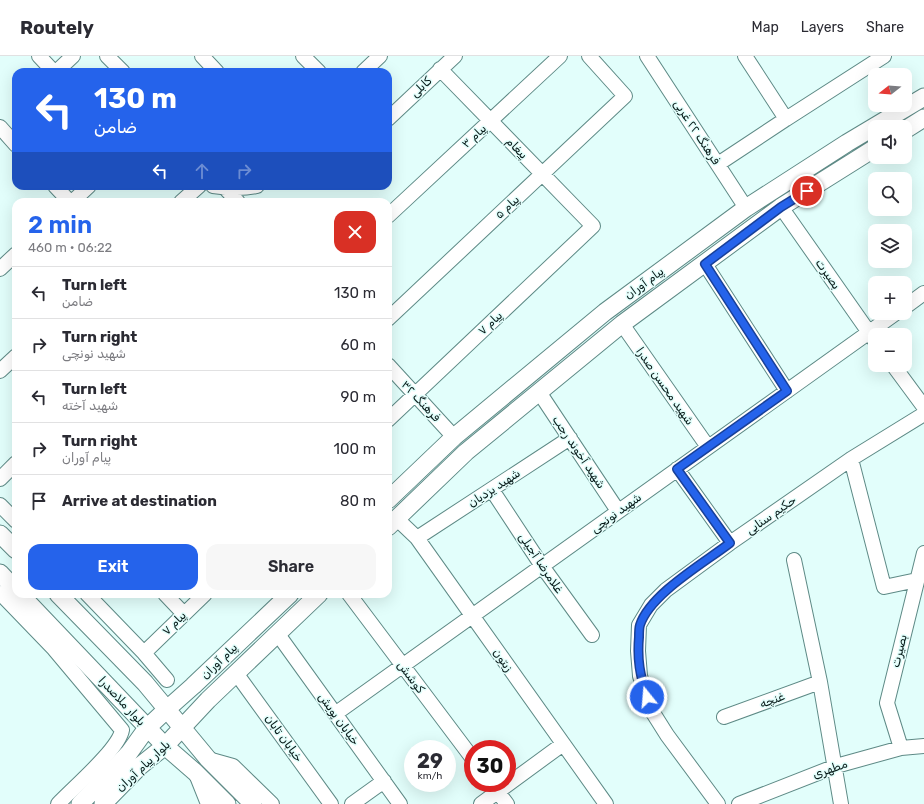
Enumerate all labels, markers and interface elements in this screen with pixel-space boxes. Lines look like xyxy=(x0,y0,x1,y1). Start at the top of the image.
text: Routely xyxy=(20,16,94,39)
text: Map xyxy=(752,19,779,36)
text: Layers xyxy=(801,19,844,36)
text: Share xyxy=(866,19,904,36)
north arrow xyxy=(868,68,912,112)
map controls xyxy=(868,68,912,372)
street label: کابلی xyxy=(407,73,436,101)
text: 130 m xyxy=(94,82,177,115)
icon: left xyxy=(28,84,80,136)
street label: فرهنگ ۲۲ غربی xyxy=(670,97,723,168)
text: ضامن xyxy=(94,116,137,138)
button: sound xyxy=(868,120,912,164)
street label: پیام ۳ xyxy=(459,121,491,152)
street label: پیغام xyxy=(502,134,531,163)
icon: left xyxy=(149,160,171,182)
icon: ahead xyxy=(191,160,213,182)
icon: right xyxy=(233,160,255,182)
button: search xyxy=(868,172,912,216)
pin xyxy=(790,174,824,208)
icon: arrive xyxy=(796,180,818,202)
street label: پیام ۵ xyxy=(492,192,523,223)
text: 2 min xyxy=(28,211,92,239)
button: close xyxy=(334,211,376,253)
button: layers xyxy=(868,224,912,268)
text: 460 m · 06:22 xyxy=(28,240,112,255)
street label: بصیرت xyxy=(812,256,843,292)
street label: پیام آوران xyxy=(622,264,668,304)
text: Turn left xyxy=(62,276,127,294)
button: + xyxy=(868,276,912,320)
icon: left xyxy=(28,282,50,304)
text: 130 m xyxy=(334,284,376,302)
text: ضامن xyxy=(62,294,93,309)
street label: پیام ۷ xyxy=(475,308,506,339)
text: Turn right xyxy=(62,328,137,346)
button: − xyxy=(868,328,912,372)
icon: right xyxy=(28,334,50,356)
text: 60 m xyxy=(340,336,376,354)
street label: شهید محسن صدرا xyxy=(632,344,697,428)
text: شهید نونچی xyxy=(62,346,126,361)
street label: فرهنگ ۳۲ xyxy=(398,378,444,425)
text: Turn left xyxy=(62,380,127,398)
icon: left xyxy=(28,386,50,408)
text: 90 m xyxy=(341,388,376,406)
text: شهید آخته xyxy=(62,398,118,413)
street label: شهید آخوند رجب xyxy=(549,413,609,492)
text: Turn right xyxy=(62,432,137,450)
icon: right xyxy=(28,438,50,460)
text: 100 m xyxy=(334,440,376,458)
text: پیام آوران xyxy=(62,450,111,465)
street label: شهید یزدیان xyxy=(465,466,523,511)
icon: arrive xyxy=(28,490,50,512)
street label: شهید نونچی xyxy=(588,490,645,537)
text: Arrive at destination xyxy=(62,492,217,510)
text: 80 m xyxy=(340,492,376,510)
street label: حکیم سنایی xyxy=(743,493,799,538)
street label: غلامرضا آجیلی xyxy=(515,530,567,597)
button: Exit xyxy=(28,544,198,590)
button: Share xyxy=(206,544,376,590)
street label: پیام ۷ xyxy=(159,608,190,639)
street label: بصیرت xyxy=(888,633,911,669)
street label: پیام آوران xyxy=(198,640,242,683)
street label: زیتون xyxy=(489,646,516,675)
street label: کوشش xyxy=(394,658,428,697)
street label: بلوار ملاصدرا xyxy=(95,673,148,729)
position arrow xyxy=(626,676,668,718)
street label: غنچه xyxy=(758,689,787,711)
street label: خیابان پویش xyxy=(315,690,363,748)
street label: خیابان تابان xyxy=(262,712,306,764)
street label: بلوار پیام آوران xyxy=(113,737,174,796)
speed limit sign: 30 xyxy=(464,740,516,792)
text: 29 xyxy=(417,749,443,773)
street label: مطهری xyxy=(811,756,850,782)
text: km/h xyxy=(418,770,442,782)

